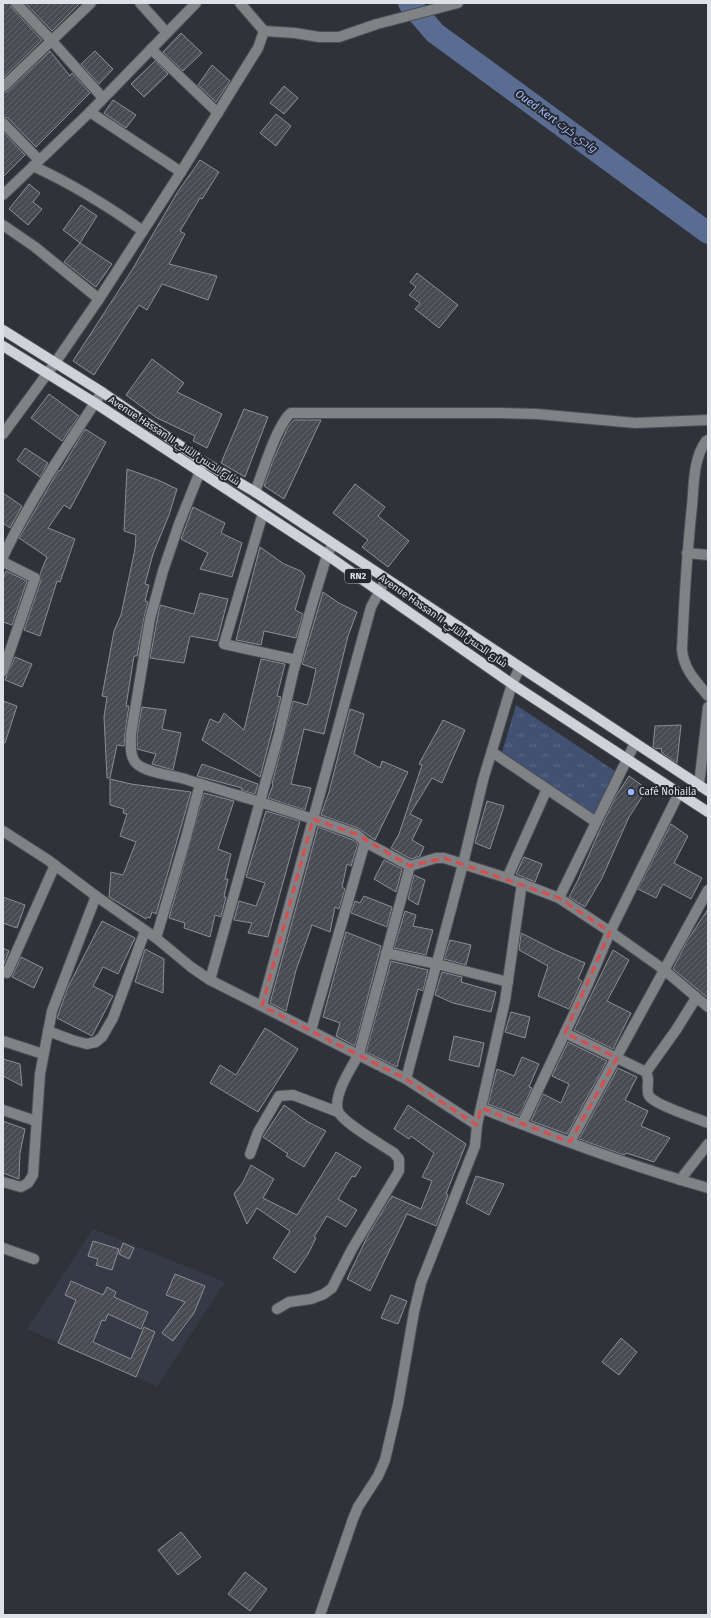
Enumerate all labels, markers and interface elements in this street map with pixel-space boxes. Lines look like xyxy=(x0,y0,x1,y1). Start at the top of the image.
water label: Oued Kert وادي كرت xyxy=(512,87,600,157)
street label: Avenue Hassan II شارع الحسن الثاني xyxy=(106,394,242,489)
road number: RN2 xyxy=(345,569,371,583)
street label: Avenue Hassan II شارع الحسن الثاني xyxy=(376,572,510,671)
place label: Café Nohaila xyxy=(639,786,696,798)
marker: Café Nohaila xyxy=(626,787,636,797)

